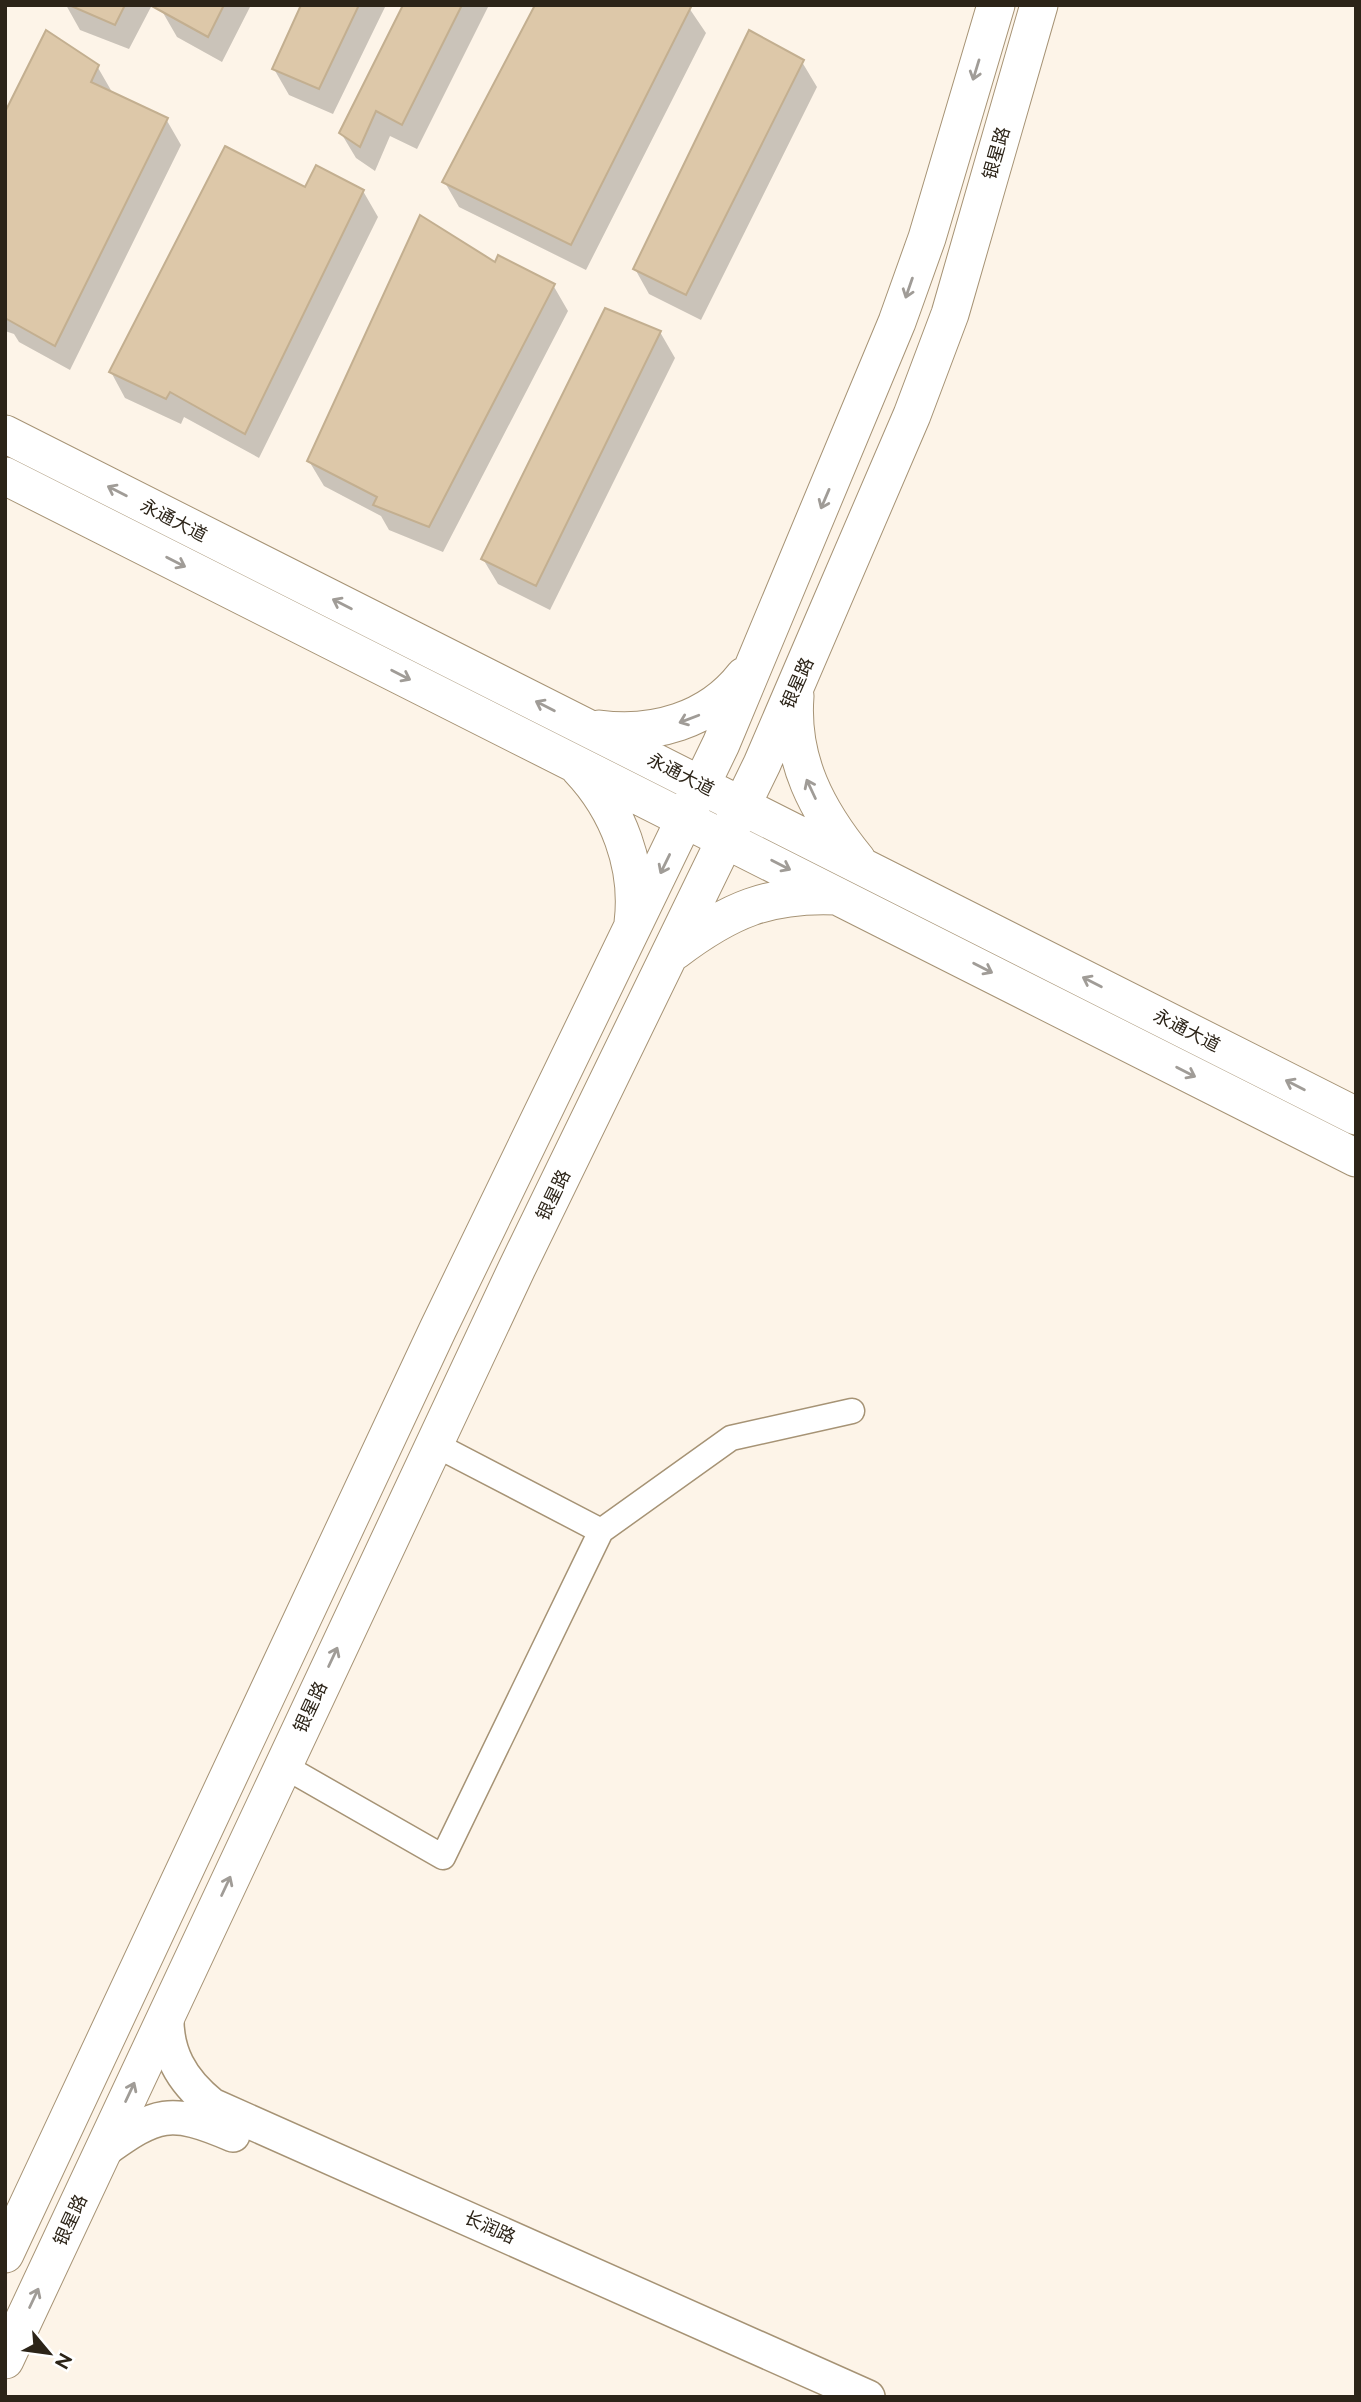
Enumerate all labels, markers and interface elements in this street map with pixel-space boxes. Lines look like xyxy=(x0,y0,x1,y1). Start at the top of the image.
one-way arrow xyxy=(968,59,981,81)
street label: 银星路 xyxy=(978,124,1014,182)
one-way arrow xyxy=(902,277,915,299)
one-way arrow xyxy=(107,484,128,497)
one-way arrow xyxy=(818,488,831,510)
street label: 永通大道 xyxy=(137,494,211,546)
one-way arrow xyxy=(165,556,186,570)
one-way arrow xyxy=(332,597,353,611)
street label: 银星路 xyxy=(776,654,818,712)
one-way arrow xyxy=(390,668,411,682)
one-way arrow xyxy=(535,699,556,713)
one-way arrow xyxy=(678,714,700,726)
street label: 永通大道 xyxy=(644,748,718,800)
one-way arrow xyxy=(804,779,817,800)
one-way arrow xyxy=(657,853,671,874)
one-way arrow xyxy=(770,859,791,873)
one-way arrow xyxy=(973,962,993,976)
one-way arrow xyxy=(1082,974,1103,988)
street label: 永通大道 xyxy=(1150,1004,1224,1056)
one-way arrow xyxy=(1175,1065,1196,1079)
one-way arrow xyxy=(1285,1078,1306,1091)
street label: 银星路 xyxy=(532,1166,574,1224)
one-way arrow xyxy=(327,1647,340,1668)
street label: 银星路 xyxy=(289,1678,331,1736)
one-way arrow xyxy=(220,1875,233,1897)
one-way arrow xyxy=(124,2082,137,2103)
street label: 银星路 xyxy=(49,2191,91,2249)
street label: 长润路 xyxy=(461,2206,519,2248)
one-way arrow xyxy=(28,2288,41,2309)
north arrow xyxy=(14,2318,84,2388)
text: N xyxy=(51,2350,77,2373)

